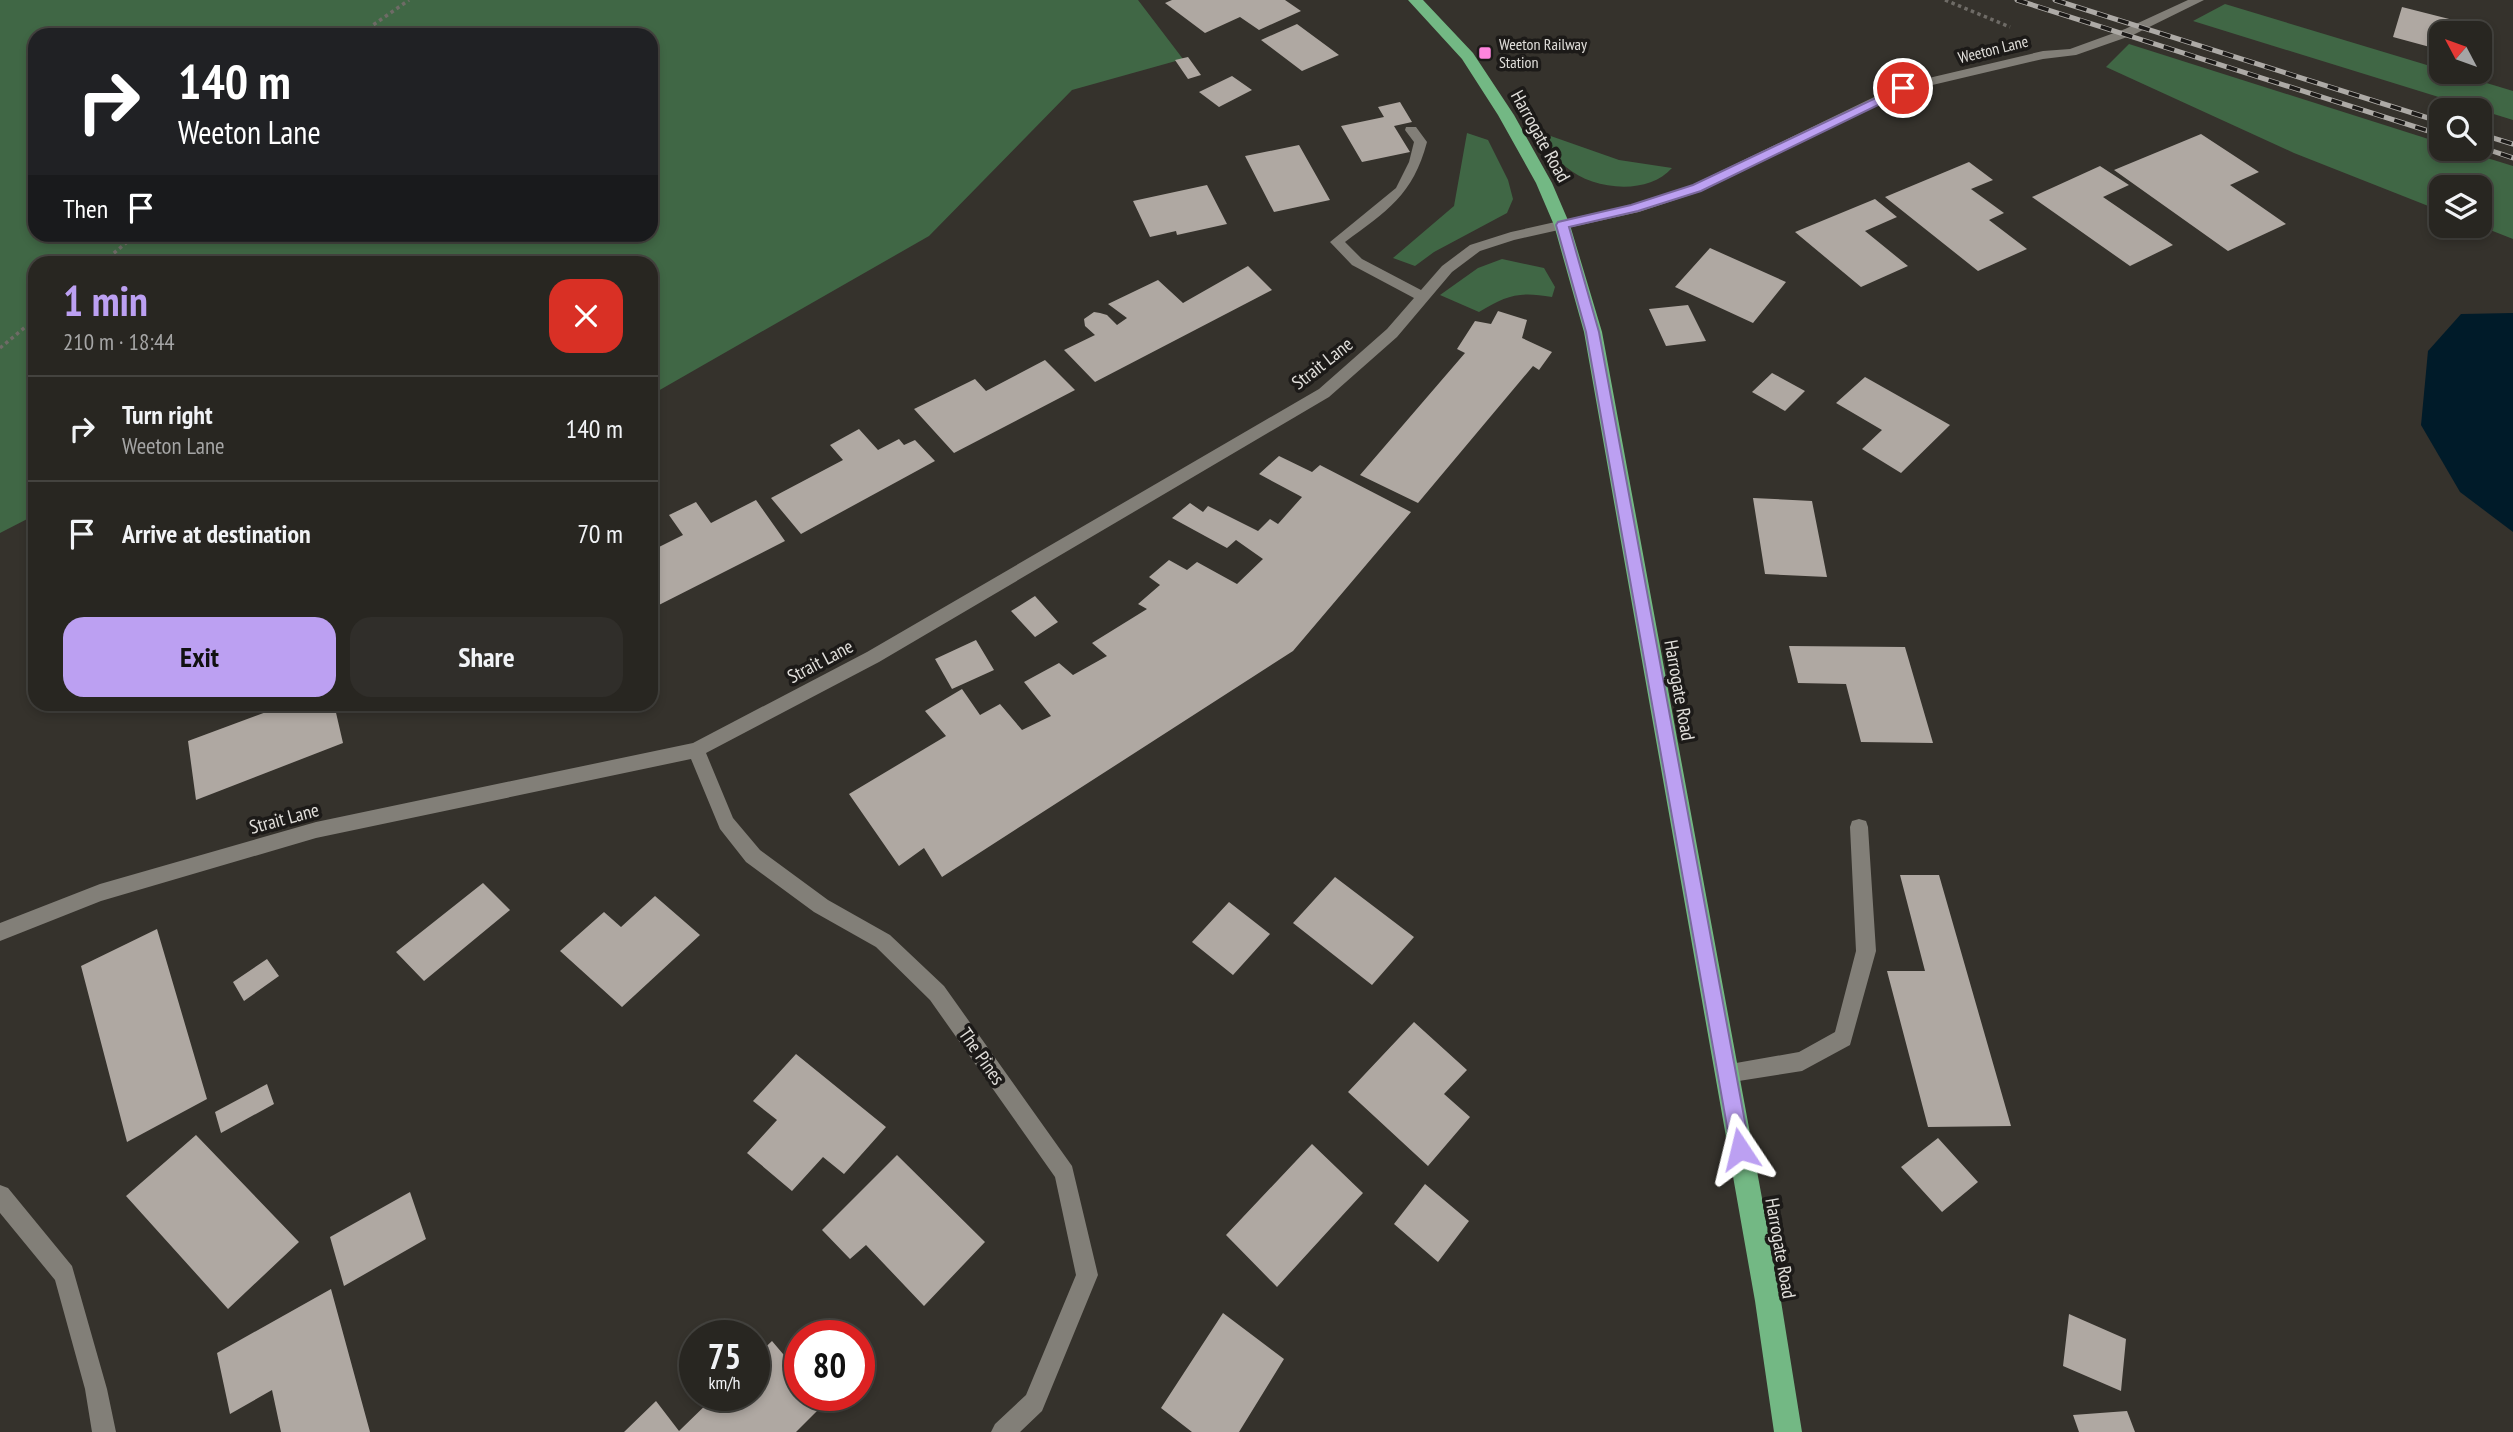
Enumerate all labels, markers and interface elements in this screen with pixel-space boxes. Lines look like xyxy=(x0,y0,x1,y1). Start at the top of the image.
north arrow xyxy=(2429,21,2492,84)
map controls xyxy=(2429,21,2492,238)
street label: Weeton Lane xyxy=(1956,31,2030,67)
place label: Weeton Railway Station xyxy=(1499,34,1587,72)
marker: Weeton Railway Station xyxy=(1477,45,1493,61)
text: 140 m xyxy=(178,49,291,113)
icon: right xyxy=(63,56,154,147)
pin xyxy=(1873,58,1933,118)
icon: arrive xyxy=(1884,69,1922,107)
street label: Harrogate Road xyxy=(1506,86,1576,186)
button: search xyxy=(2429,98,2492,161)
text: Weeton Lane xyxy=(178,111,321,153)
button: layers xyxy=(2429,175,2492,238)
icon: arrive xyxy=(122,189,160,227)
text: Then xyxy=(63,192,108,225)
text: 1 min xyxy=(63,273,148,328)
button: close xyxy=(549,279,623,353)
text: 210 m · 18:44 xyxy=(63,327,175,356)
street label: Strait Lane xyxy=(1287,332,1357,394)
text: Turn right xyxy=(122,398,213,431)
icon: right xyxy=(63,410,101,448)
text: 140 m xyxy=(565,412,623,445)
text: Weeton Lane xyxy=(122,431,225,460)
icon: arrive xyxy=(63,515,101,553)
text: Arrive at destination xyxy=(122,517,311,550)
text: 70 m xyxy=(577,517,623,550)
button: Exit xyxy=(63,617,336,697)
button: Share xyxy=(350,617,623,697)
street label: Strait Lane xyxy=(783,634,857,688)
street label: Harrogate Road xyxy=(1659,638,1701,742)
street label: Strait Lane xyxy=(247,797,322,839)
street label: The Pines xyxy=(954,1023,1010,1089)
position arrow xyxy=(1703,1112,1777,1186)
street label: Harrogate Road xyxy=(1760,1196,1802,1300)
speed limit sign: 80 xyxy=(784,1320,875,1411)
text: 75 xyxy=(708,1333,741,1379)
text: km/h xyxy=(709,1371,740,1394)

